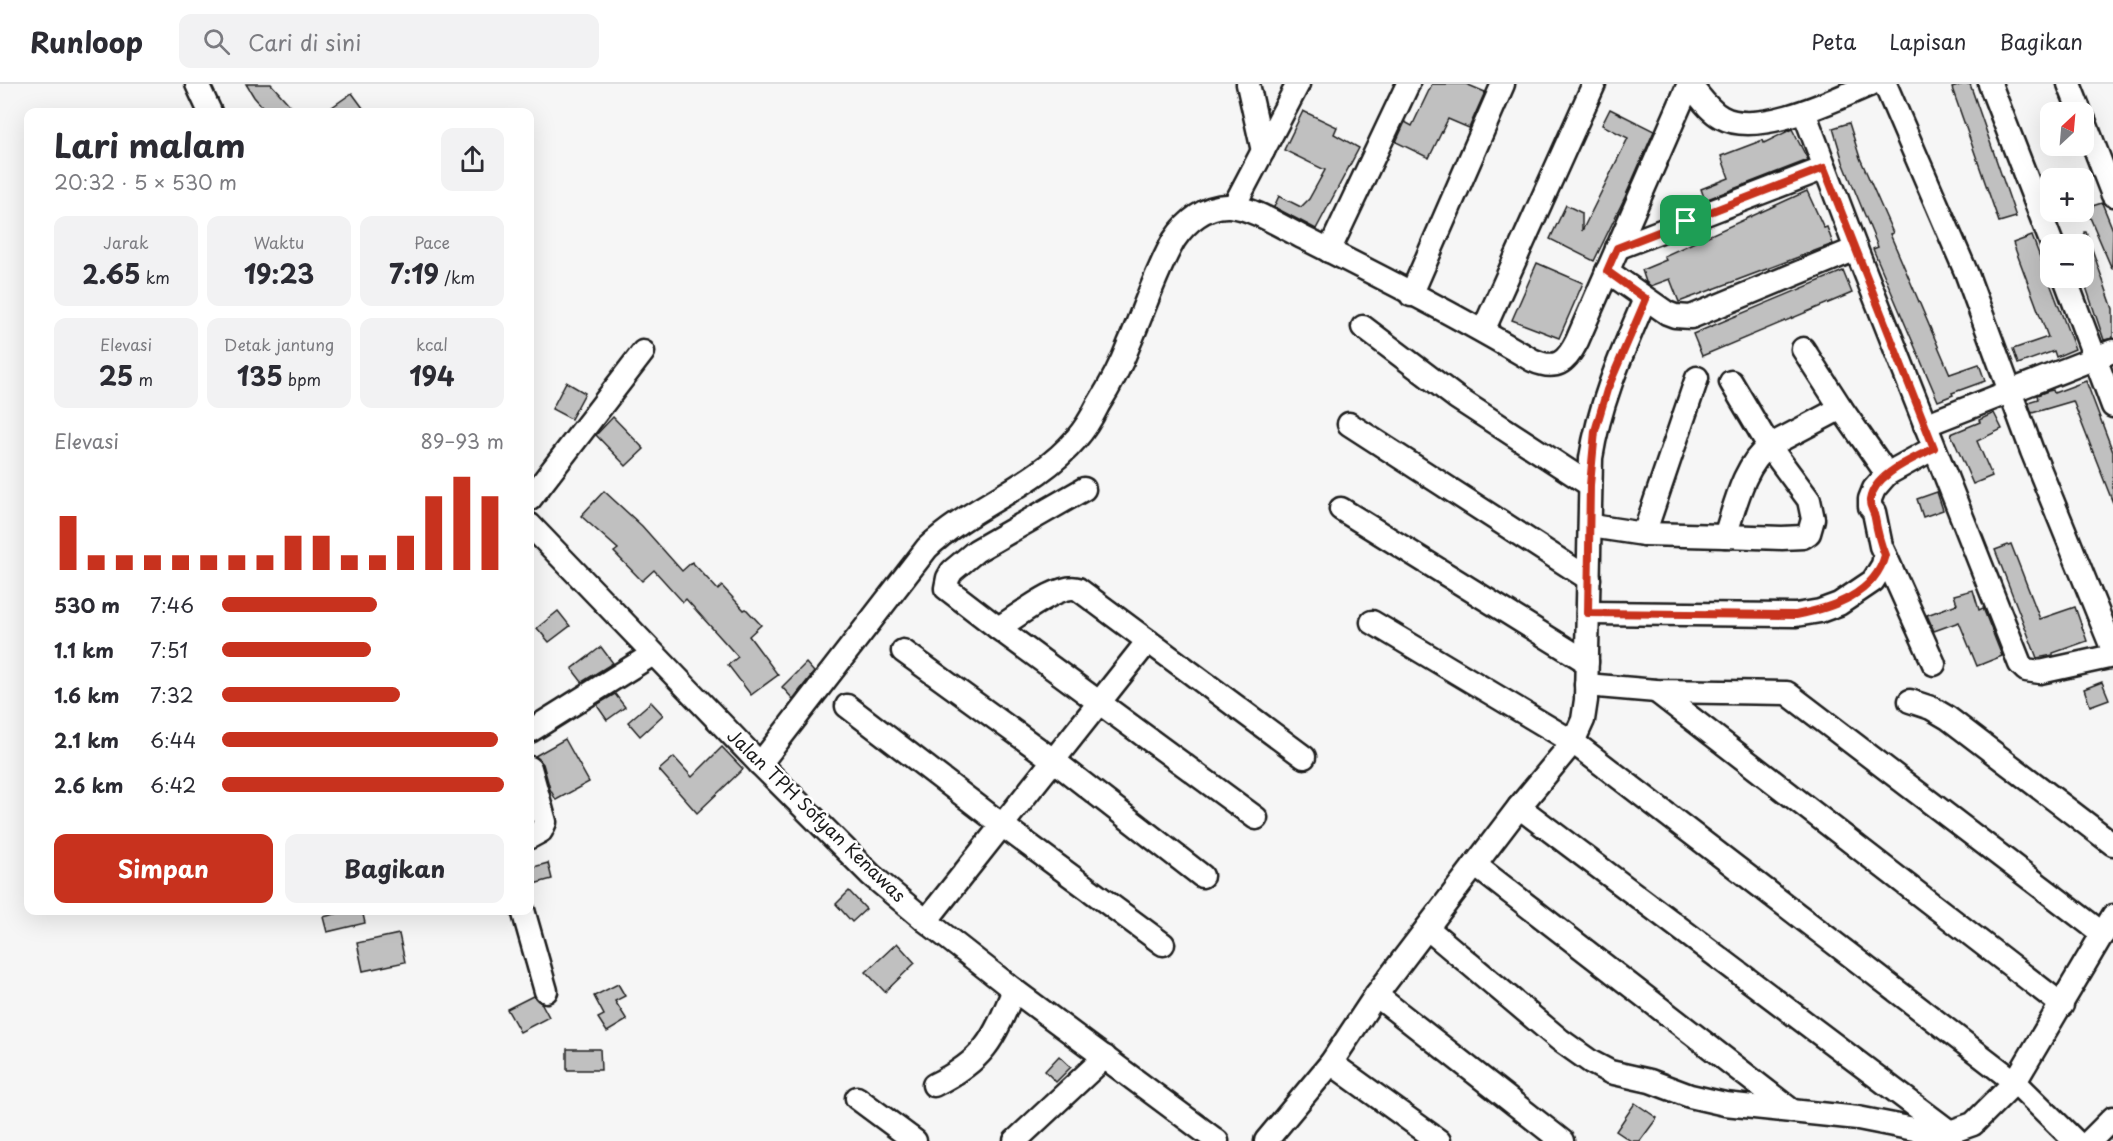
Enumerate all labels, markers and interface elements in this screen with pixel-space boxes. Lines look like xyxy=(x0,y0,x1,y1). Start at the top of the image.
search box xyxy=(179,14,599,68)
text: Runloop xyxy=(30,20,143,63)
icon: search xyxy=(200,25,233,58)
text: Cari di sini xyxy=(248,25,361,58)
text: Peta xyxy=(1811,25,1856,57)
text: Lapisan xyxy=(1889,25,1967,57)
text: Bagikan xyxy=(2000,25,2083,57)
north arrow xyxy=(2040,102,2094,156)
map controls xyxy=(2040,102,2094,288)
text: Lari malam xyxy=(54,119,246,169)
button: share xyxy=(441,128,504,191)
text: 20:32 · 5 × 530 m xyxy=(54,167,237,197)
button: + xyxy=(2040,168,2094,222)
pin xyxy=(1660,195,1711,246)
icon: arrive xyxy=(1669,204,1702,237)
text: Jarak xyxy=(103,230,149,254)
text: Waktu xyxy=(254,230,304,254)
text: Pace xyxy=(414,230,450,254)
button: − xyxy=(2040,234,2094,288)
text: 2.65 xyxy=(82,254,141,293)
text: 19:23 xyxy=(244,254,314,293)
text: 7:19 xyxy=(389,254,439,293)
text: km xyxy=(141,265,170,289)
text: /km xyxy=(439,265,475,289)
text: Elevasi xyxy=(100,332,152,356)
text: Detak jantung xyxy=(224,332,334,356)
text: kcal xyxy=(416,332,448,356)
text: 25 xyxy=(99,356,133,395)
text: 135 xyxy=(237,356,283,395)
text: 194 xyxy=(409,356,455,395)
text: m xyxy=(133,367,153,391)
text: bpm xyxy=(283,367,321,391)
text: Elevasi xyxy=(54,426,119,456)
text: 89–93 m xyxy=(421,426,504,456)
text: 530 m xyxy=(54,590,120,620)
text: 7:46 xyxy=(150,590,194,620)
text: 1.1 km xyxy=(54,635,114,665)
text: 7:51 xyxy=(150,635,188,665)
text: 1.6 km xyxy=(54,680,119,710)
text: 7:32 xyxy=(150,680,194,710)
street label: Jalan TPH Sofyan Kenawas xyxy=(722,722,912,908)
text: 2.1 km xyxy=(54,725,119,755)
text: 6:44 xyxy=(150,725,196,755)
text: 2.6 km xyxy=(54,770,123,800)
text: 6:42 xyxy=(150,770,196,800)
button: Simpan xyxy=(54,834,273,903)
button: Bagikan xyxy=(285,834,504,903)

